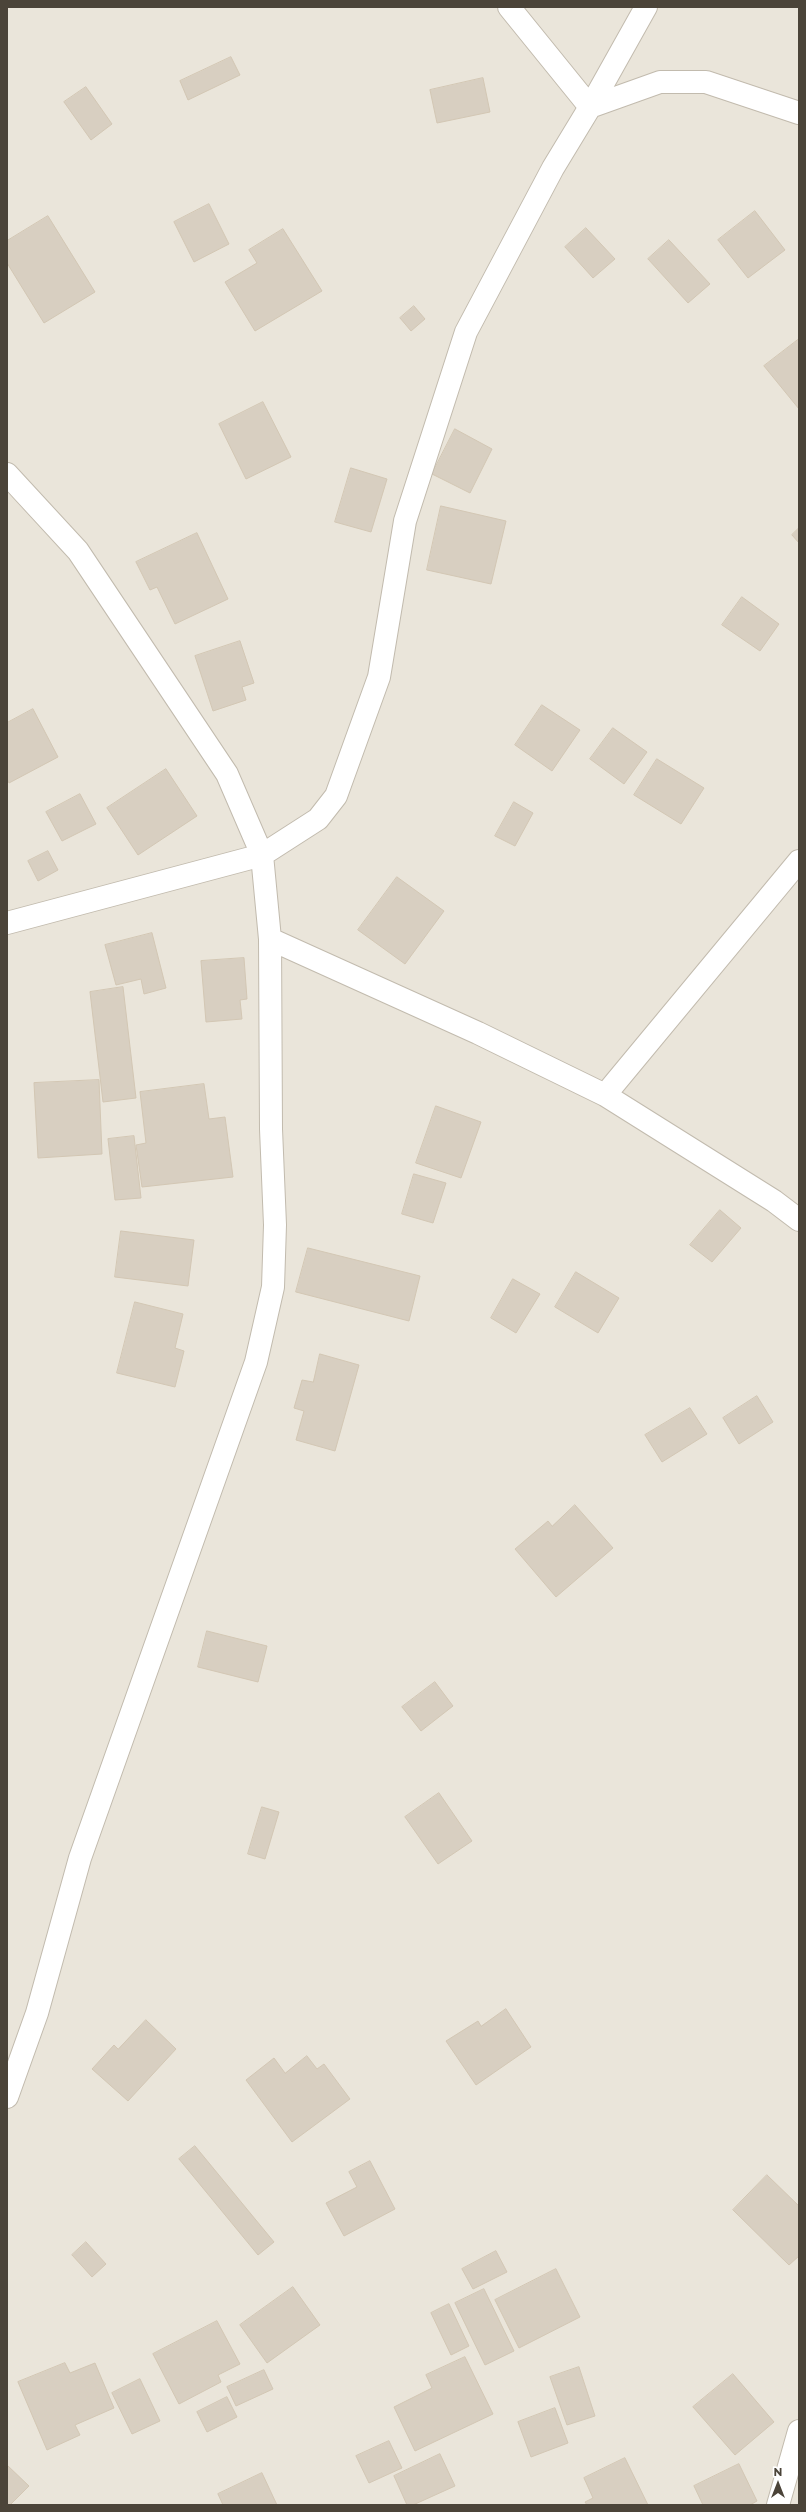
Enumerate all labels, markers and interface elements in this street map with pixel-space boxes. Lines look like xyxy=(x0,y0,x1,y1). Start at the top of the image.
north arrow xyxy=(758,2464,798,2504)
text: N xyxy=(774,2465,782,2479)

